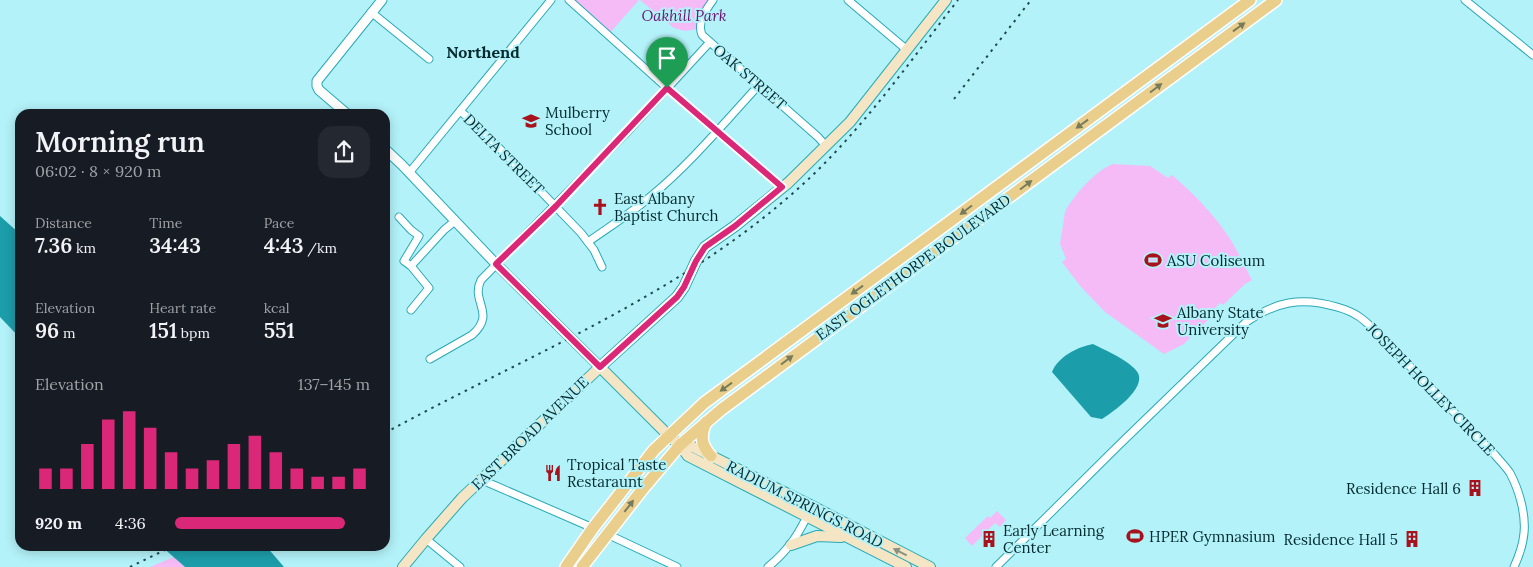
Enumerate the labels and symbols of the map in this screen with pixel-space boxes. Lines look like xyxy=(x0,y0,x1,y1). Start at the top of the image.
park label: Oakhill Park xyxy=(641,6,727,25)
one-way arrow xyxy=(1232,22,1246,32)
pin xyxy=(646,37,688,88)
street label: OAK STREET xyxy=(709,40,791,114)
district label: Northend xyxy=(446,42,520,62)
one-way arrow xyxy=(1149,83,1163,93)
place label: Mulberry School xyxy=(545,103,610,139)
street label: DELTA STREET xyxy=(460,110,549,199)
school or university icon: Mulberry School xyxy=(521,111,541,131)
one-way arrow xyxy=(1075,119,1089,129)
one-way arrow xyxy=(1019,180,1033,190)
place label: East Albany Baptist Church xyxy=(614,189,719,225)
street label: EAST OGLETHORPE BOULEVARD xyxy=(812,190,1014,344)
church icon: East Albany Baptist Church xyxy=(590,197,610,217)
one-way arrow xyxy=(960,205,973,216)
sports icon: ASU Coliseum xyxy=(1143,250,1163,270)
place label: ASU Coliseum xyxy=(1166,251,1265,270)
one-way arrow xyxy=(850,285,864,295)
place label: Albany State University xyxy=(1176,303,1264,339)
school or university icon: Albany State University xyxy=(1153,311,1173,331)
street label: JOSEPH HOLLEY CIRCLE xyxy=(1362,318,1499,459)
one-way arrow xyxy=(780,355,794,365)
street label: EAST BROAD AVENUE xyxy=(467,372,593,494)
one-way arrow xyxy=(720,381,733,392)
place label: Tropical Taste Restaraunt xyxy=(567,455,666,491)
street label: RADIUM SPRINGS ROAD xyxy=(723,456,887,552)
restaurant icon: Tropical Taste Restaraunt xyxy=(543,463,563,483)
building icon: Residence Hall 6 xyxy=(1465,478,1485,498)
place label: Residence Hall 6 xyxy=(1346,479,1461,498)
one-way arrow xyxy=(624,499,635,512)
place label: Early Learning Center xyxy=(1003,521,1105,557)
sports icon: HPER Gymnasium xyxy=(1125,526,1145,546)
place label: HPER Gymnasium xyxy=(1149,527,1276,546)
building icon: Early Learning Center xyxy=(979,529,999,549)
building icon: Residence Hall 5 xyxy=(1402,529,1422,549)
place label: Residence Hall 5 xyxy=(1284,530,1398,549)
one-way arrow xyxy=(893,548,907,556)

